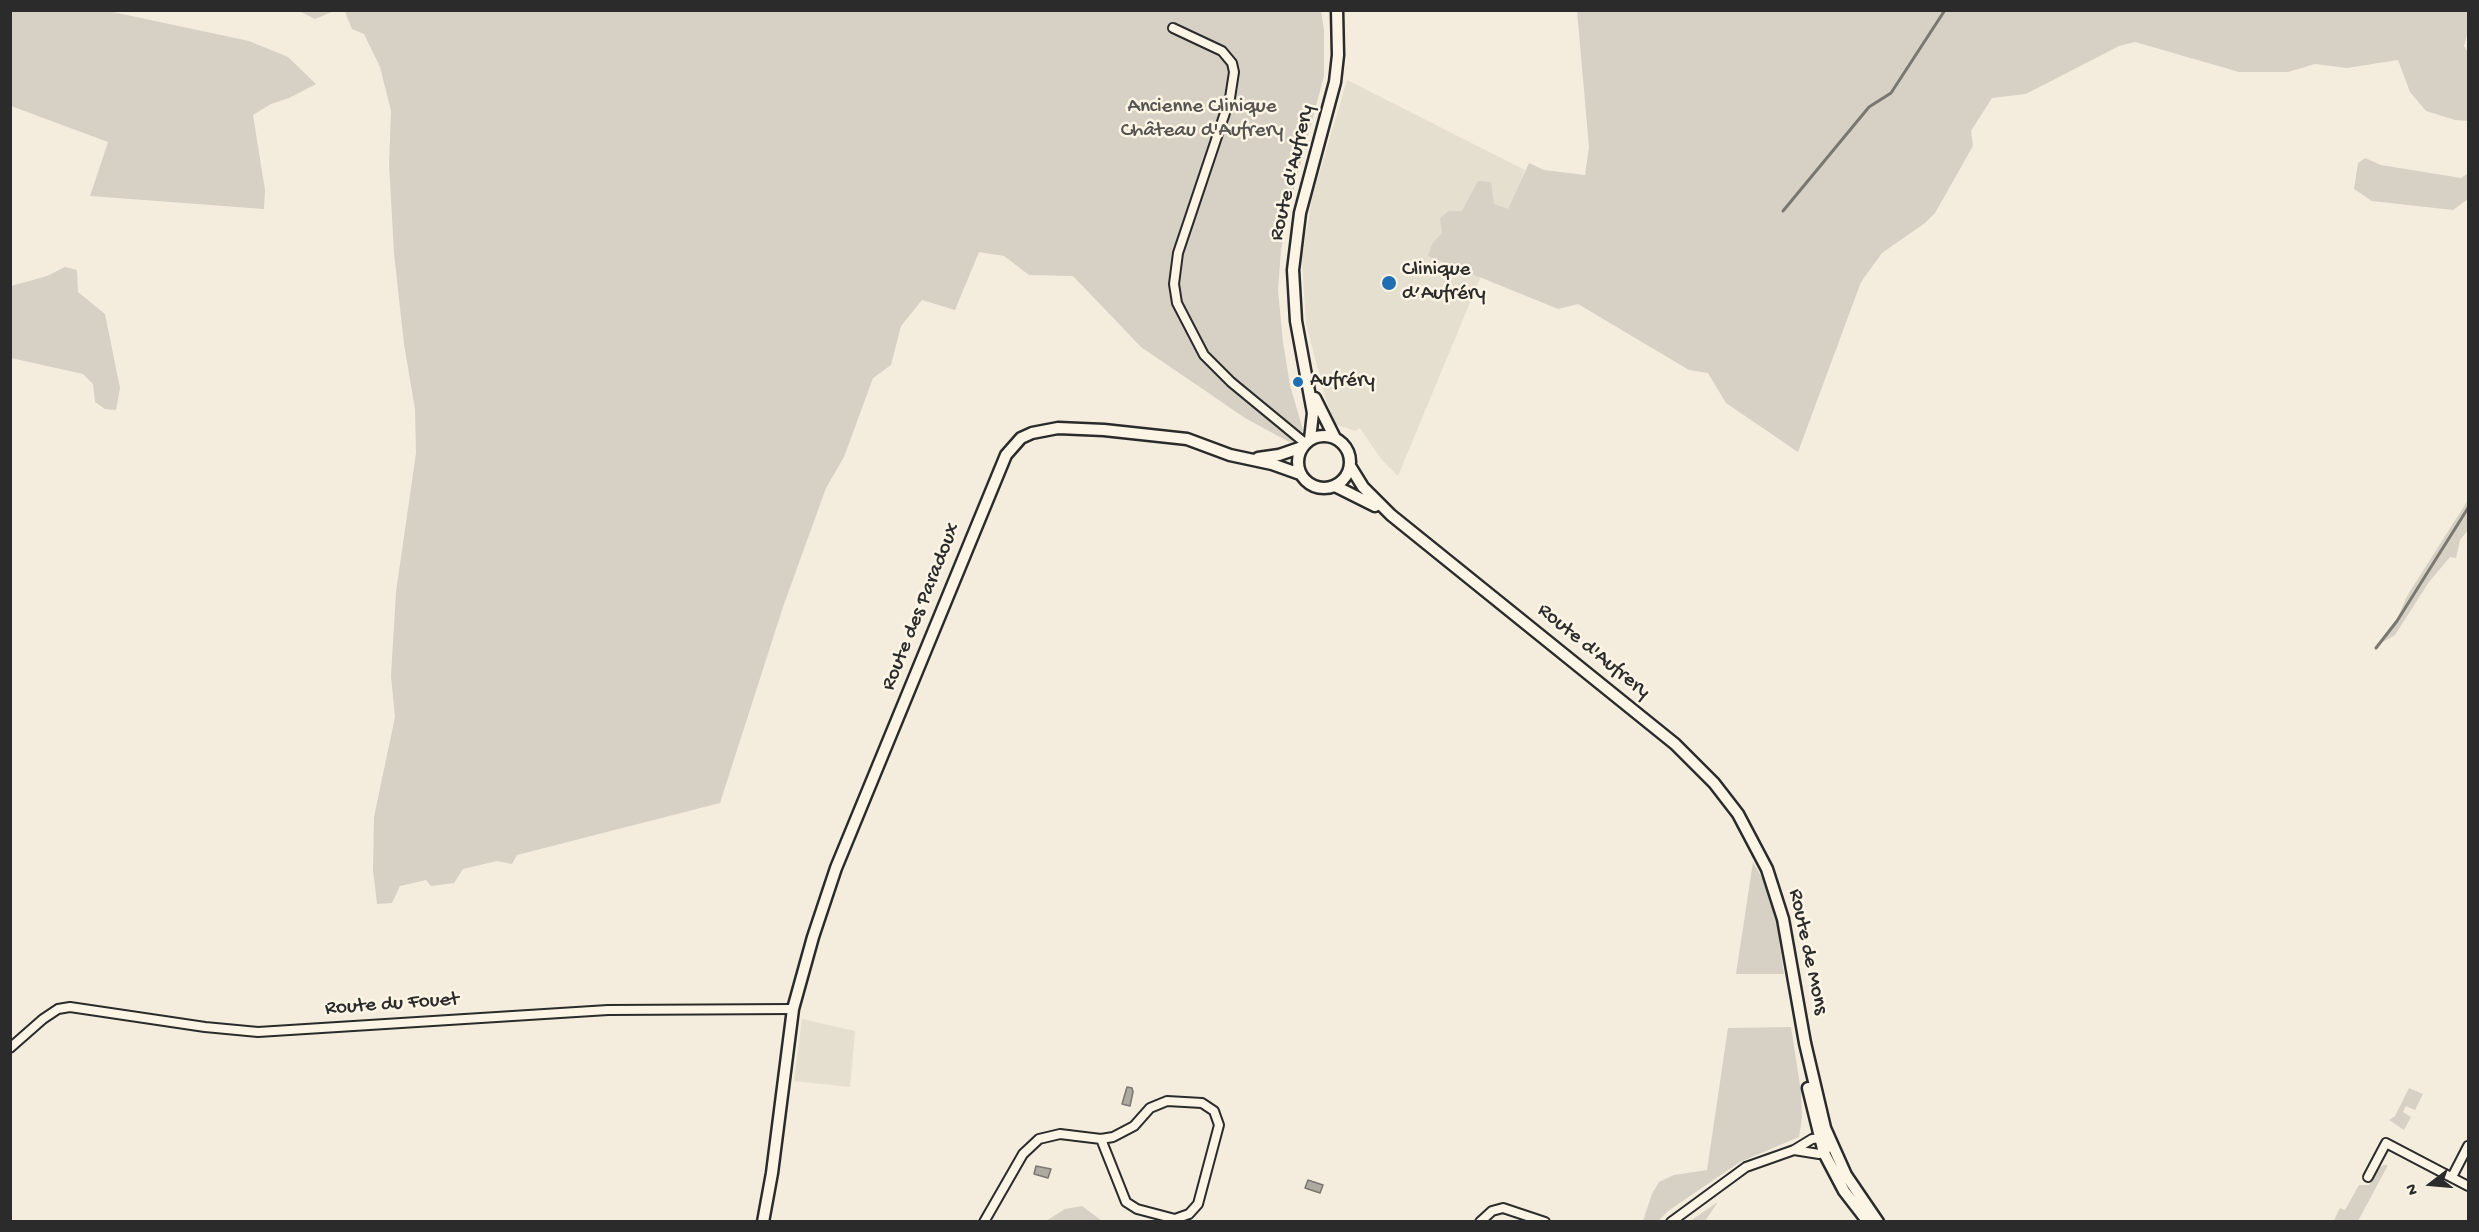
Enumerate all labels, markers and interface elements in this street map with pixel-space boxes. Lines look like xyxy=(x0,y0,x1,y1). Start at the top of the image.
park label: Ancienne Clinique Château d'Aufrery xyxy=(1121,95,1283,145)
street label: Route d'Aufrery xyxy=(1265,103,1321,243)
place label: Clinique d’Aufréry xyxy=(1402,258,1486,308)
marker: Clinique d’Aufréry xyxy=(1380,274,1398,292)
place label: Aufréry xyxy=(1310,369,1375,395)
marker: Aufréry xyxy=(1291,375,1305,389)
street label: Route des Paradoux xyxy=(877,520,967,694)
street label: Route d'Aufrery xyxy=(1531,599,1655,705)
street label: Route de Mons xyxy=(1781,887,1833,1017)
street label: Route du Fouet xyxy=(324,988,460,1022)
north arrow xyxy=(2401,1154,2461,1214)
text: N xyxy=(2403,1181,2424,1197)

